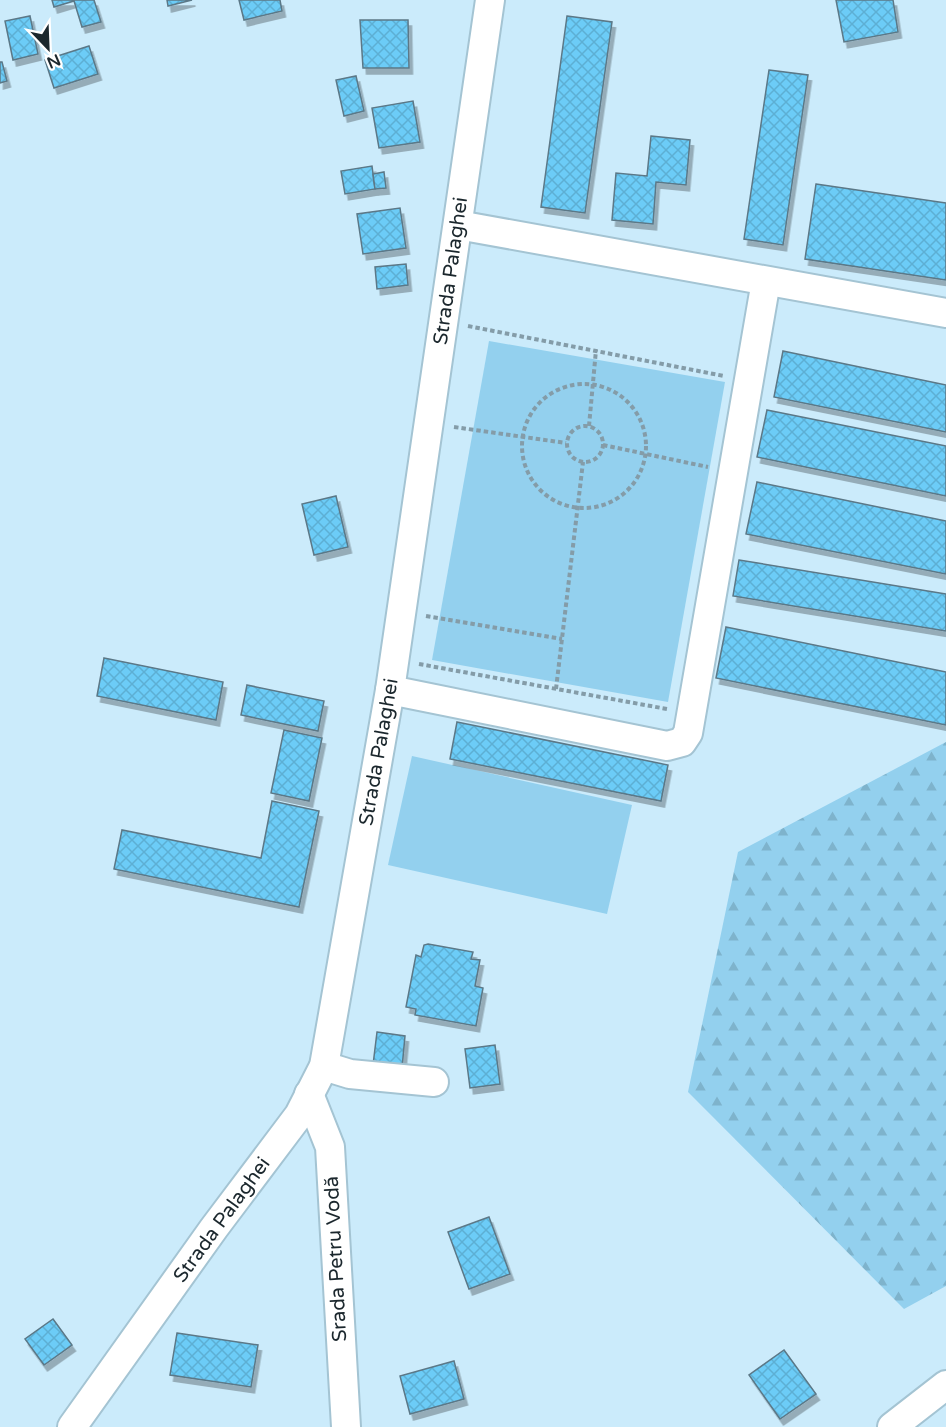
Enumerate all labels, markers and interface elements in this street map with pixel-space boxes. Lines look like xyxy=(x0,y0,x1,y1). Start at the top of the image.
north arrow xyxy=(18,18,78,78)
text: N xyxy=(44,49,63,73)
street label: Strada Palaghei xyxy=(429,196,473,346)
street label: Strada Palaghei xyxy=(354,677,404,827)
street label: Strada Palaghei xyxy=(169,1153,275,1287)
street label: Srada Petru Vodă xyxy=(320,1175,352,1343)

